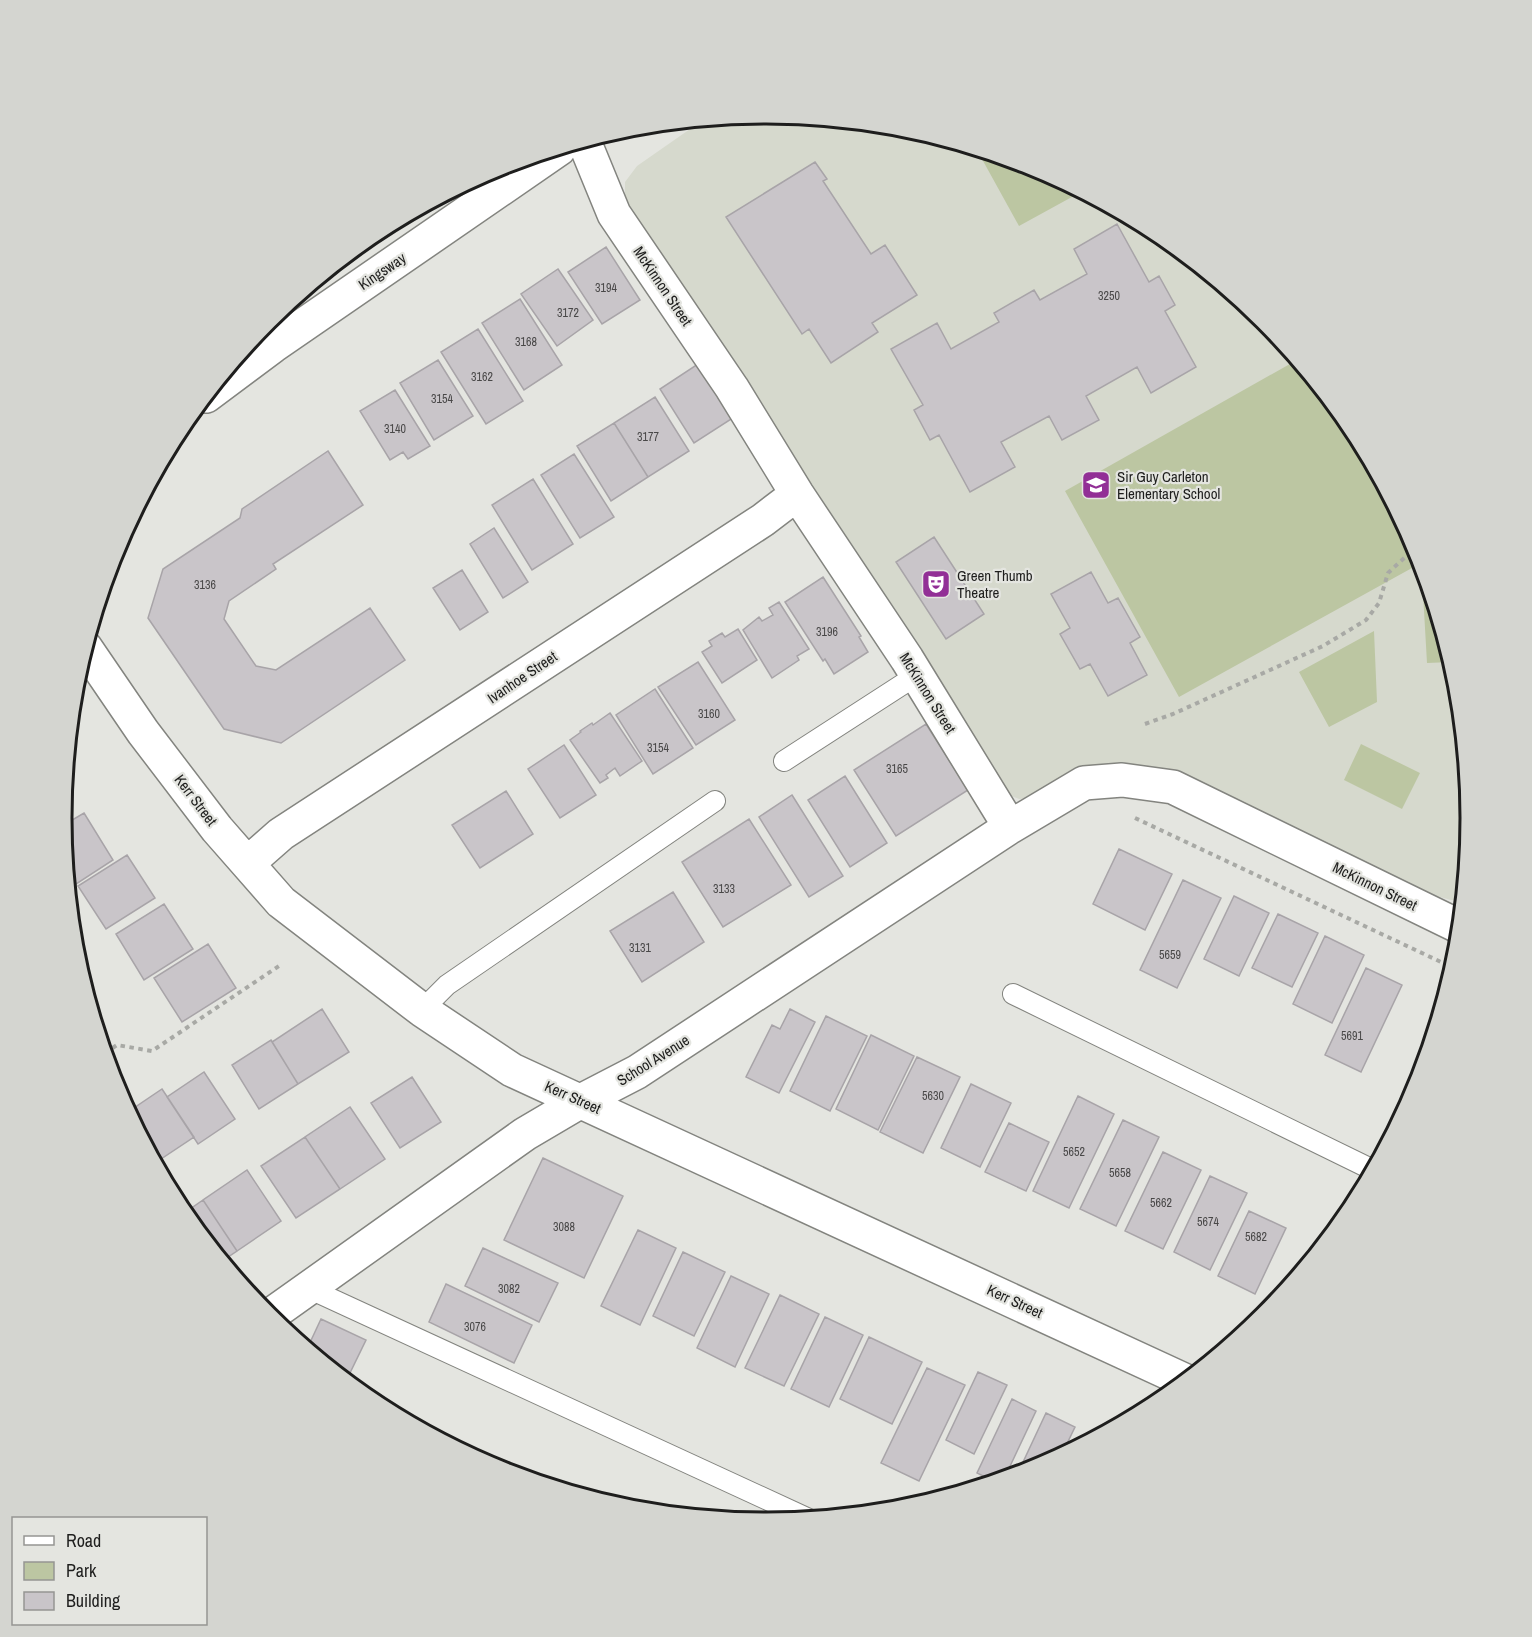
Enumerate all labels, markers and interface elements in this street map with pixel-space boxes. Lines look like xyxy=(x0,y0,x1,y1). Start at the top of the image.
street label: McKinnon Street xyxy=(629,242,698,330)
street label: Kingsway xyxy=(354,247,411,295)
house number: 3194 xyxy=(595,280,617,296)
house number: 3250 xyxy=(1098,288,1120,304)
house number: 3172 xyxy=(557,305,579,321)
house number: 3168 xyxy=(515,334,537,350)
house number: 3162 xyxy=(471,369,493,385)
house number: 3154 xyxy=(431,391,453,407)
house number: 3140 xyxy=(384,421,406,437)
house number: 3177 xyxy=(637,429,659,445)
place label: Sir Guy Carleton Elementary School xyxy=(1117,466,1220,504)
school or university icon: Sir Guy Carleton Elementary School xyxy=(1080,469,1112,501)
place label: Green Thumb Theatre xyxy=(957,565,1033,603)
theatre icon: Green Thumb Theatre xyxy=(920,568,952,600)
house number: 3136 xyxy=(194,577,216,593)
house number: 3196 xyxy=(816,624,838,640)
street label: Ivanhoe Street xyxy=(483,646,562,708)
street label: McKinnon Street xyxy=(895,649,961,738)
house number: 3160 xyxy=(698,706,720,722)
house number: 3154 xyxy=(647,740,669,756)
house number: 3165 xyxy=(886,761,908,777)
street label: Kerr Street xyxy=(170,770,223,831)
street label: McKinnon Street xyxy=(1329,856,1421,916)
house number: 3133 xyxy=(713,881,735,897)
house number: 3131 xyxy=(629,940,651,956)
house number: 5659 xyxy=(1159,947,1181,963)
house number: 5691 xyxy=(1341,1028,1363,1044)
street label: School Avenue xyxy=(613,1029,693,1091)
street label: Kerr Street xyxy=(542,1075,605,1119)
house number: 5630 xyxy=(922,1088,944,1104)
house number: 5652 xyxy=(1063,1144,1085,1160)
house number: 5658 xyxy=(1109,1165,1131,1181)
house number: 5662 xyxy=(1150,1195,1172,1211)
house number: 5674 xyxy=(1197,1214,1219,1230)
house number: 3088 xyxy=(553,1219,575,1235)
house number: 5682 xyxy=(1245,1229,1267,1245)
street label: Kerr Street xyxy=(984,1279,1047,1323)
house number: 3082 xyxy=(498,1281,520,1297)
house number: 3076 xyxy=(464,1319,486,1335)
legend xyxy=(12,1517,207,1625)
text: Road xyxy=(66,1528,101,1553)
text: Park xyxy=(66,1558,97,1583)
text: Building xyxy=(66,1588,121,1613)

